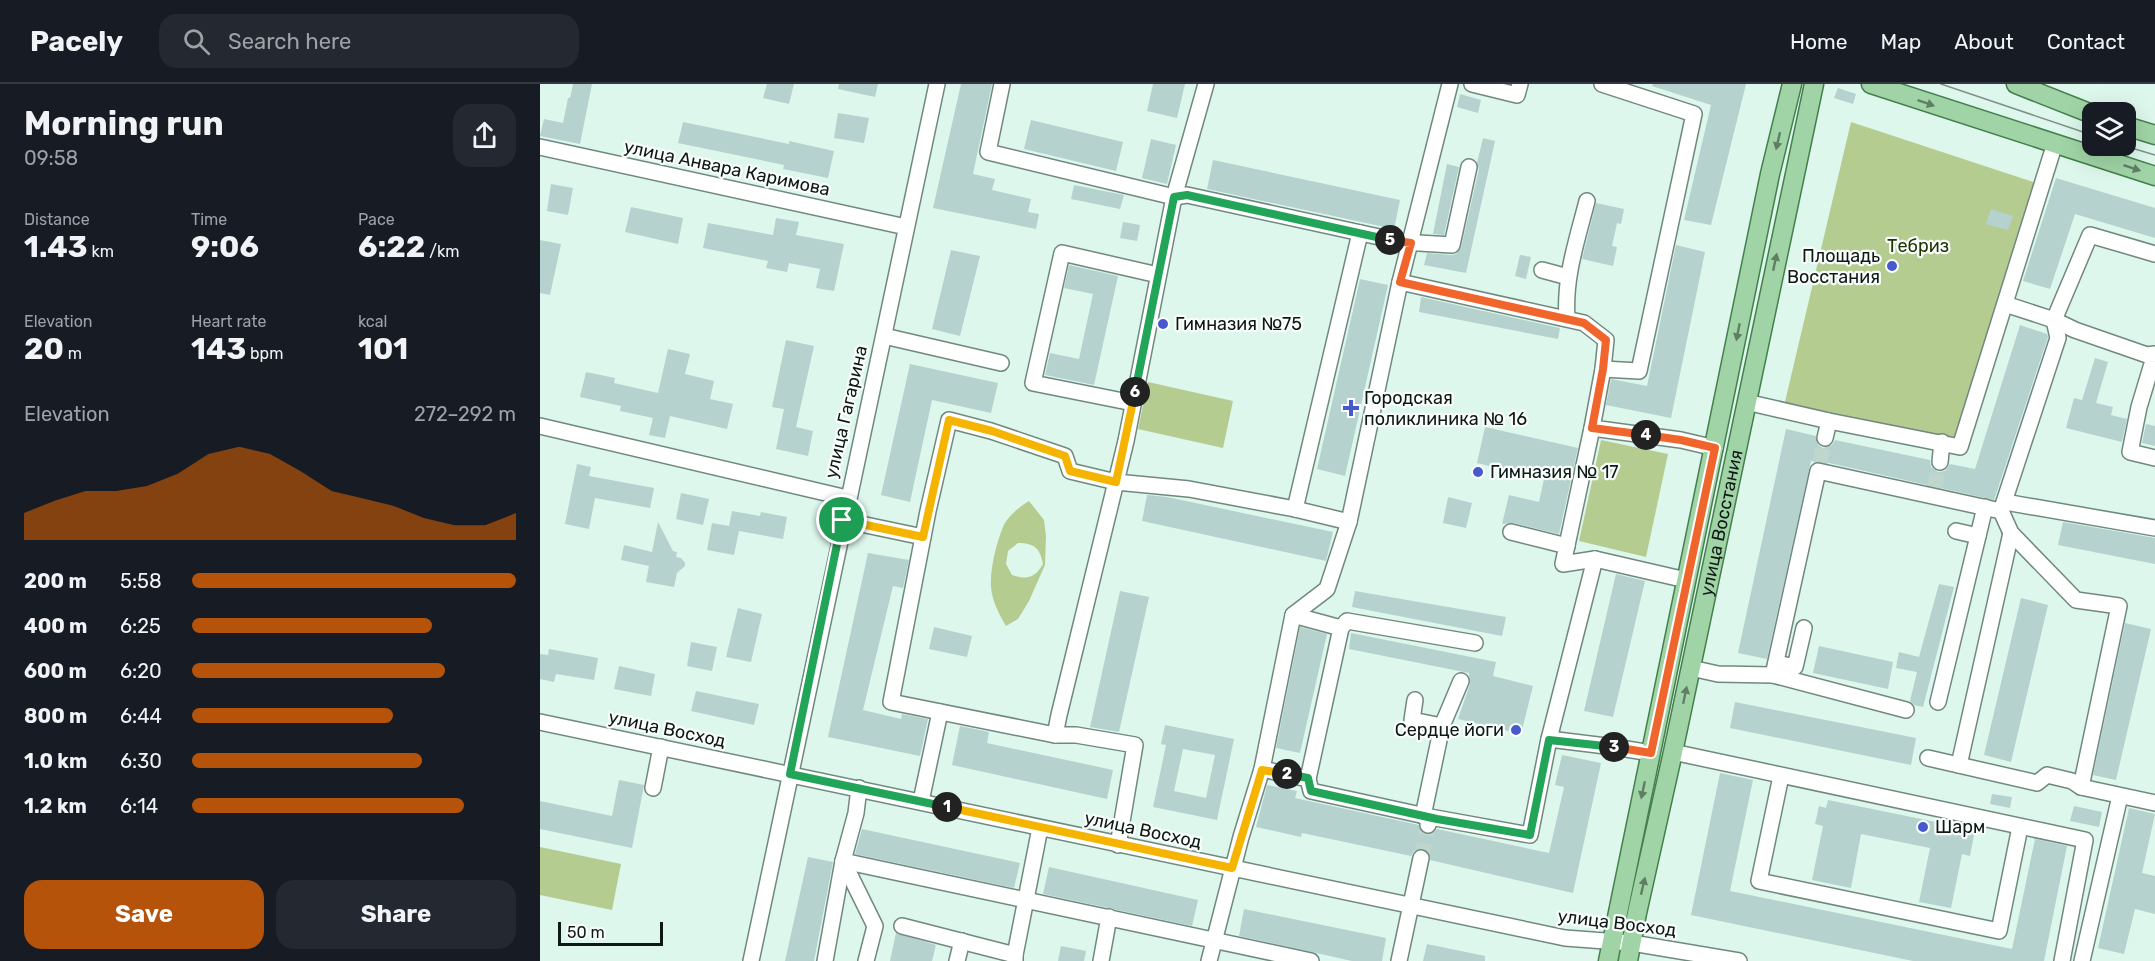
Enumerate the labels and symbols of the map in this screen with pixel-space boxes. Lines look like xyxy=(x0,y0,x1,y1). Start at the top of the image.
one-way arrow xyxy=(1917,99,1935,108)
one-way arrow xyxy=(1773,132,1783,150)
street label: улица Анвара Каримова xyxy=(622,135,832,201)
one-way arrow xyxy=(2123,164,2141,173)
pin: 5 xyxy=(1375,225,1405,255)
park label: Тебриз xyxy=(1887,235,1949,257)
place label: Площадь Восстания xyxy=(1787,245,1880,288)
one-way arrow xyxy=(1771,253,1781,272)
marker: Площадь Восстания xyxy=(1885,259,1899,273)
place label: Гимназия №75 xyxy=(1175,313,1302,335)
marker: Гимназия №75 xyxy=(1156,317,1170,331)
one-way arrow xyxy=(1733,322,1742,341)
street label: улица Гагарина xyxy=(820,343,872,481)
pin: 6 xyxy=(1120,377,1150,407)
place label: Городская поликлиника № 16 xyxy=(1364,387,1527,430)
marker: Городская поликлиника № 16 xyxy=(1342,399,1360,417)
pin: 4 xyxy=(1631,420,1661,450)
street label: улица Восстания xyxy=(1695,448,1748,598)
place label: Гимназия № 17 xyxy=(1490,461,1619,483)
marker: Гимназия № 17 xyxy=(1471,465,1485,479)
pin xyxy=(816,494,867,545)
one-way arrow xyxy=(1681,686,1690,705)
street label: улица Восход xyxy=(606,706,728,752)
place label: Сердце йоги xyxy=(1395,719,1504,741)
marker: Сердце йоги xyxy=(1509,723,1523,737)
pin: 3 xyxy=(1599,732,1629,762)
pin: 2 xyxy=(1272,759,1302,789)
one-way arrow xyxy=(1638,781,1647,800)
pin: 1 xyxy=(932,792,962,822)
street label: улица Восход xyxy=(1082,807,1204,853)
place label: Шарм xyxy=(1935,816,1985,838)
marker: Шарм xyxy=(1916,820,1930,834)
one-way arrow xyxy=(1638,876,1648,895)
street label: улица Восход xyxy=(1556,905,1678,941)
scale bar xyxy=(558,919,663,946)

